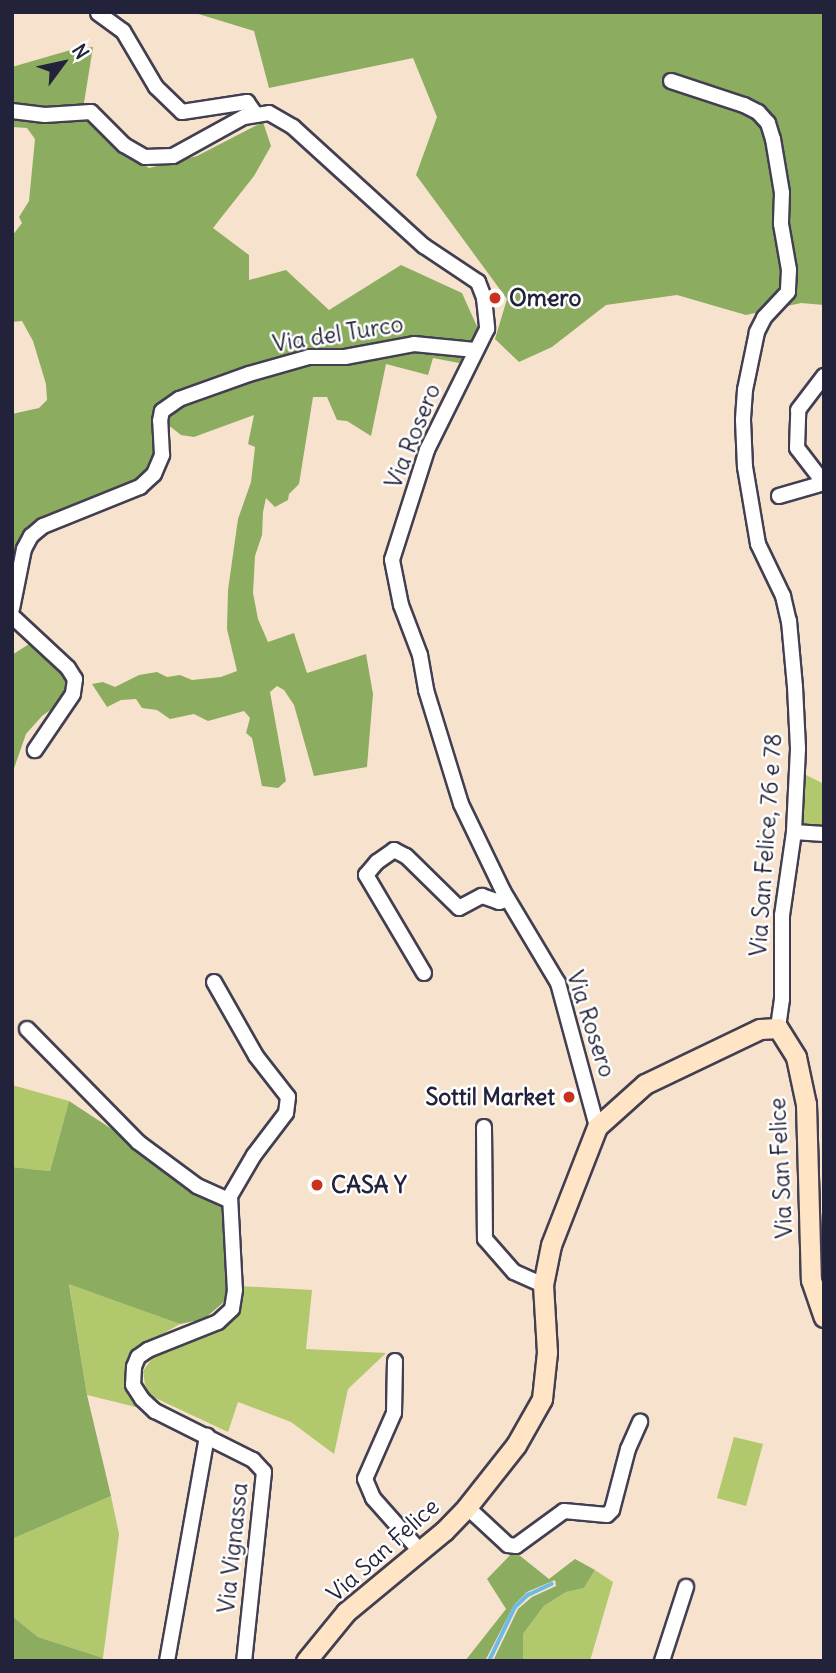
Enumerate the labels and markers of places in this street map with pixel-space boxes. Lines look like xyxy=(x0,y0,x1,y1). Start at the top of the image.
place label: Omero xyxy=(509,284,581,312)
marker: Omero xyxy=(487,290,503,306)
place label: Sottil Market xyxy=(425,1083,555,1111)
marker: Sottil Market xyxy=(561,1089,577,1105)
place label: CASA Y xyxy=(331,1171,407,1199)
marker: CASA Y xyxy=(309,1177,325,1193)

